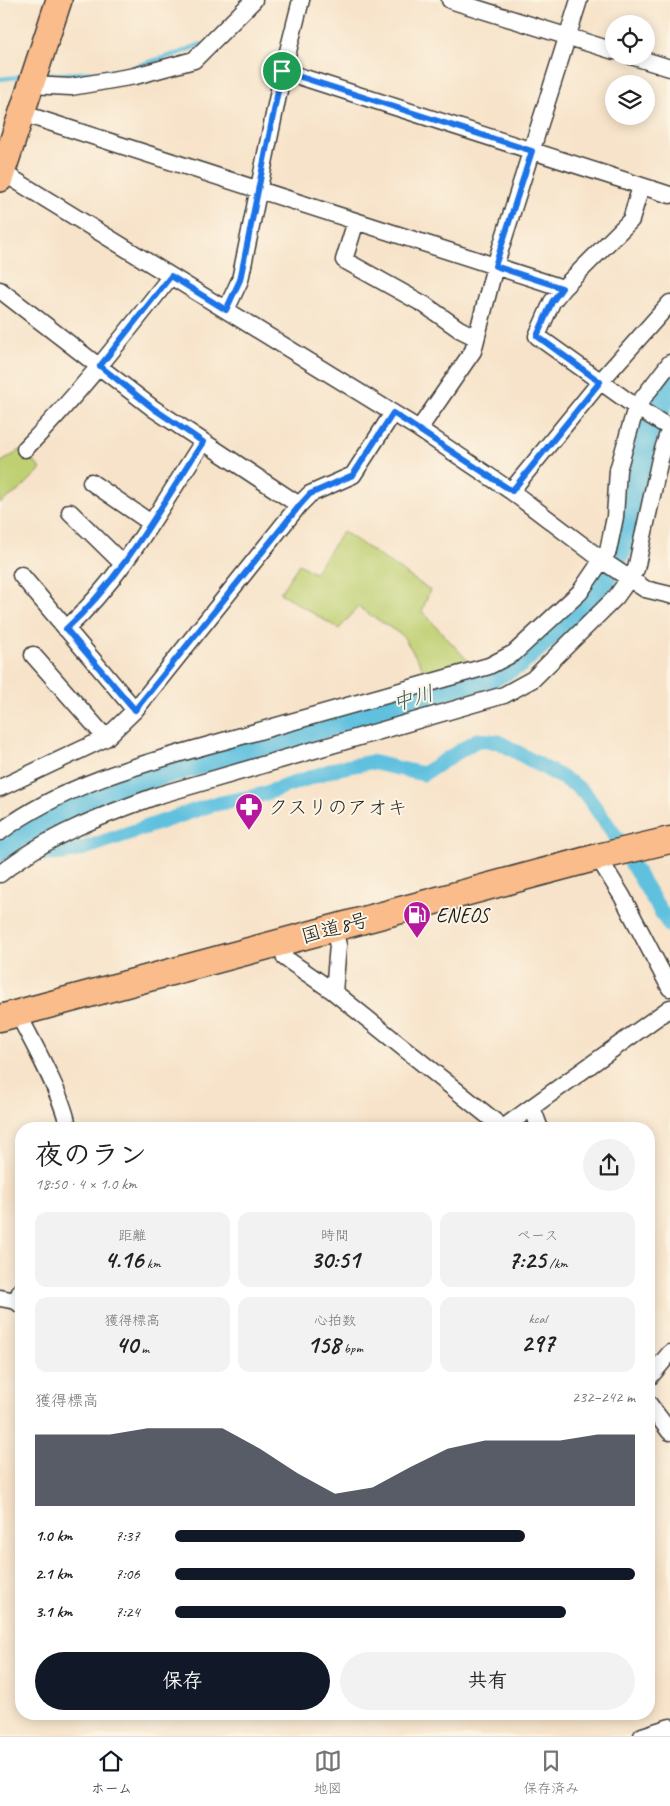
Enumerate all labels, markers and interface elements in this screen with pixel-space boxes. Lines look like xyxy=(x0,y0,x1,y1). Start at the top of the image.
map controls xyxy=(605,15,655,125)
button: locate xyxy=(605,15,655,65)
pin xyxy=(261,50,303,92)
icon: arrive xyxy=(268,57,296,85)
button: layers xyxy=(605,75,655,125)
water label: 中川 xyxy=(389,680,437,716)
pharmacy icon: クスリのアオキ xyxy=(234,792,264,831)
place label: クスリのアオキ xyxy=(268,795,408,820)
fuel station icon: ENEOS xyxy=(402,900,432,939)
place label: ENEOS xyxy=(436,903,491,928)
street label: 国道8号 xyxy=(298,907,372,949)
text: 夜のラン xyxy=(35,1137,147,1172)
button: share xyxy=(583,1139,635,1191)
text: 18:50 · 4 × 1.0 km xyxy=(35,1174,137,1194)
text: 距離 xyxy=(118,1227,146,1244)
text: 時間 xyxy=(321,1227,349,1244)
text: ペース xyxy=(517,1227,558,1244)
text: 4.16 xyxy=(104,1244,143,1276)
text: 30:51 xyxy=(310,1244,360,1276)
text: 7:25 xyxy=(508,1244,546,1276)
text: km xyxy=(143,1255,160,1272)
text: /km xyxy=(546,1255,568,1272)
text: kcal xyxy=(528,1310,547,1327)
text: 獲得標高 xyxy=(104,1312,160,1329)
text: 心拍数 xyxy=(314,1312,356,1329)
text: 297 xyxy=(521,1327,554,1359)
text: 40 xyxy=(115,1329,138,1361)
text: 158 xyxy=(307,1329,340,1361)
text: m xyxy=(138,1340,149,1357)
text: bpm xyxy=(340,1340,363,1357)
text: 232–242 m xyxy=(572,1387,635,1407)
text: 獲得標高 xyxy=(35,1391,99,1411)
text: 1.0 km xyxy=(35,1526,72,1546)
text: 7:37 xyxy=(115,1526,140,1546)
text: 2.1 km xyxy=(35,1564,72,1584)
text: 7:06 xyxy=(115,1564,140,1584)
text: 3.1 km xyxy=(35,1602,72,1622)
text: 7:24 xyxy=(115,1602,140,1622)
button: 保存 xyxy=(35,1652,330,1710)
button: 共有 xyxy=(340,1652,635,1710)
tab: ホーム xyxy=(91,1747,132,1797)
tab: 地図 xyxy=(314,1747,342,1797)
tab: 保存済み xyxy=(523,1747,579,1797)

